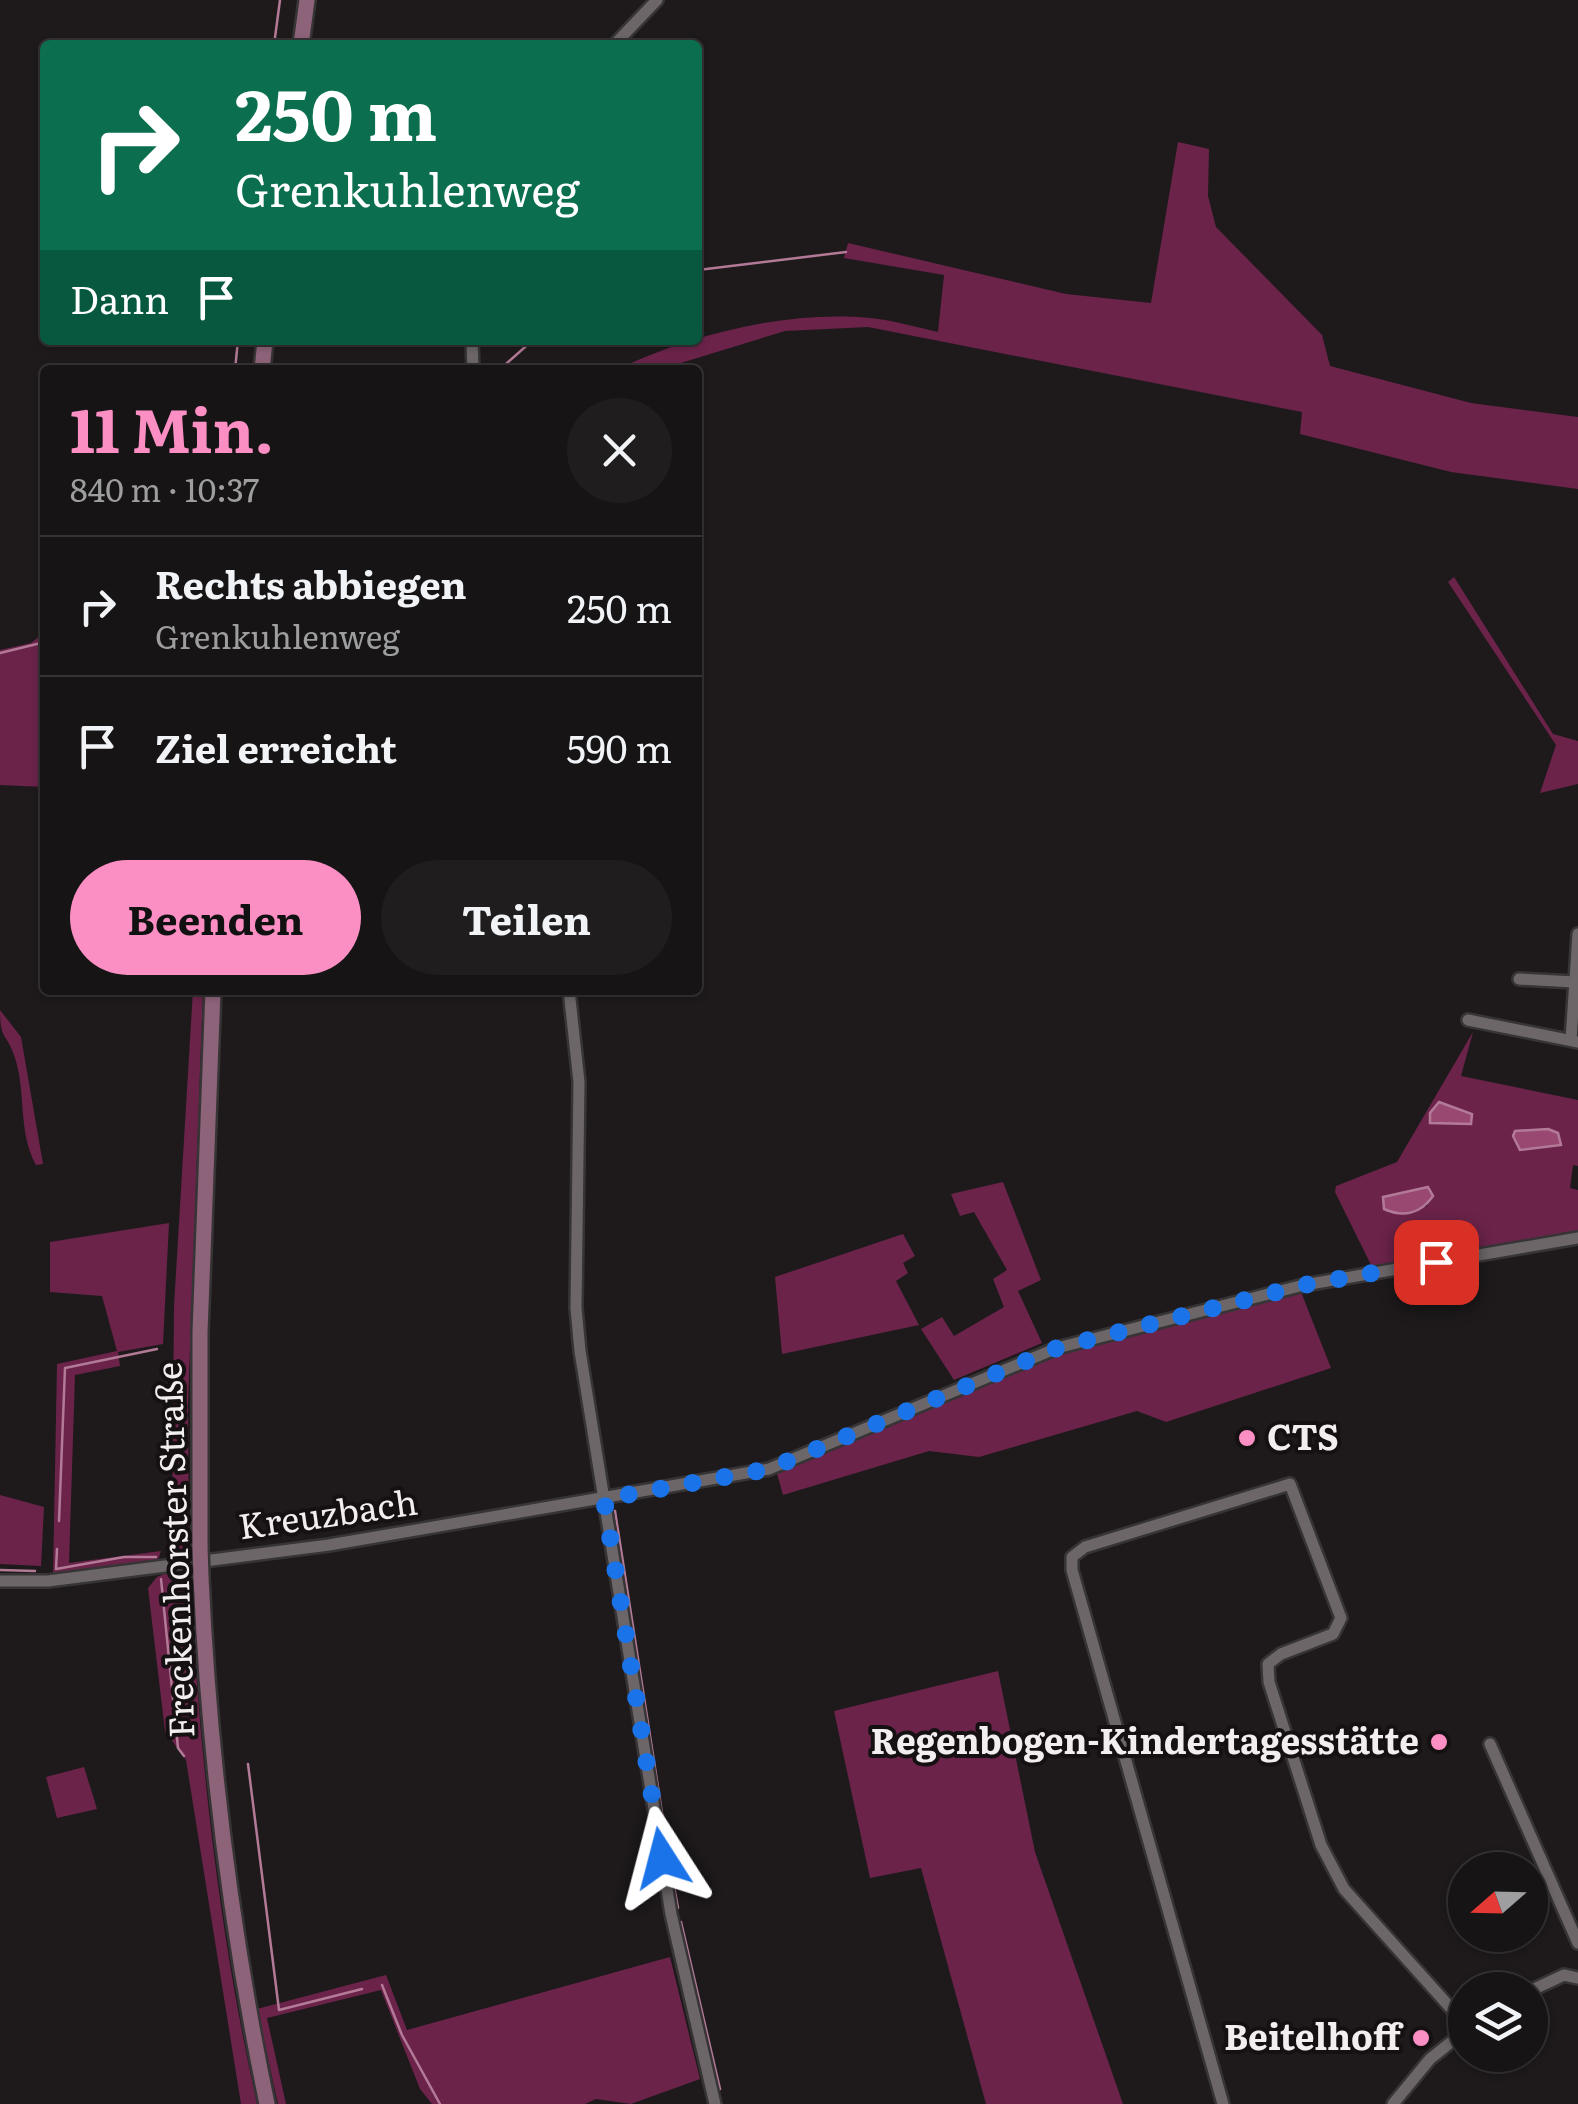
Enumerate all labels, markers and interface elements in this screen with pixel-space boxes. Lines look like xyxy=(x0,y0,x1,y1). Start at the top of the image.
text: 250 m xyxy=(235,59,437,163)
icon: right xyxy=(70,80,200,210)
text: Grenkuhlenweg xyxy=(235,154,580,221)
text: Dann xyxy=(70,269,169,326)
icon: arrive xyxy=(189,270,244,325)
text: 11 Min. xyxy=(70,382,274,471)
button: close xyxy=(567,398,672,503)
text: 840 m · 10:37 xyxy=(70,464,259,512)
text: Rechts abbiegen xyxy=(155,554,467,611)
text: 250 m xyxy=(567,578,672,635)
icon: right xyxy=(70,579,125,634)
text: Grenkuhlenweg xyxy=(155,611,400,659)
text: Ziel erreicht xyxy=(155,718,397,775)
text: 590 m xyxy=(566,718,672,775)
icon: arrive xyxy=(70,719,125,774)
button: Beenden xyxy=(70,860,361,975)
button: Teilen xyxy=(381,860,672,975)
pin xyxy=(1394,1220,1479,1305)
icon: arrive xyxy=(1409,1235,1464,1290)
street label: Freckenhorster Straße xyxy=(140,1361,206,1739)
place label: CTS xyxy=(1267,1409,1339,1461)
marker: CTS xyxy=(1236,1427,1258,1449)
street label: Kreuzbach xyxy=(235,1474,420,1550)
place label: Regenbogen-Kindertagesstätte xyxy=(871,1713,1419,1765)
marker: Regenbogen-Kindertagesstätte xyxy=(1428,1731,1450,1753)
position arrow xyxy=(610,1806,714,1910)
north arrow xyxy=(1448,1852,1548,1952)
map controls xyxy=(1448,1852,1548,2072)
button: layers xyxy=(1448,1972,1548,2072)
place label: Beitelhoff xyxy=(1224,2009,1404,2061)
marker: Beitelhoff xyxy=(1410,2027,1432,2049)

